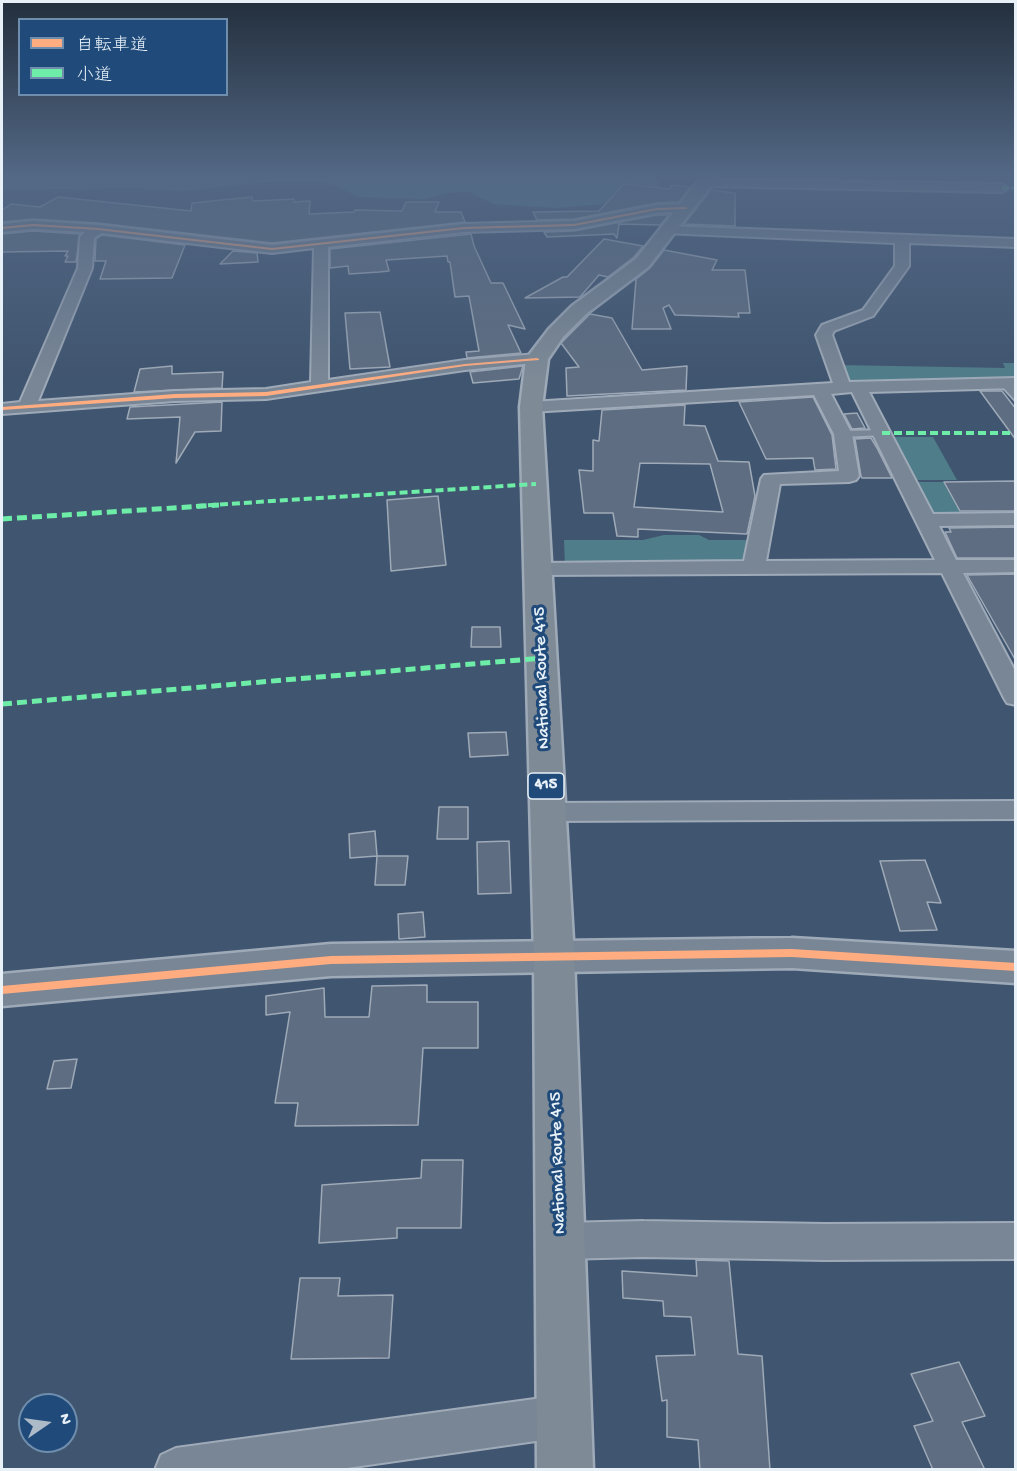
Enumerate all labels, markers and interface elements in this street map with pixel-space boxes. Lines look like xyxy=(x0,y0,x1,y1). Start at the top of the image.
legend xyxy=(18,18,228,96)
text: 自転車道 xyxy=(76,36,148,57)
text: 小道 xyxy=(76,66,112,87)
street label: National Route 415 xyxy=(530,606,556,750)
road number: 415 xyxy=(528,773,564,799)
street label: National Route 415 xyxy=(546,1091,572,1235)
north arrow xyxy=(18,1393,78,1453)
text: N xyxy=(54,1412,75,1427)

